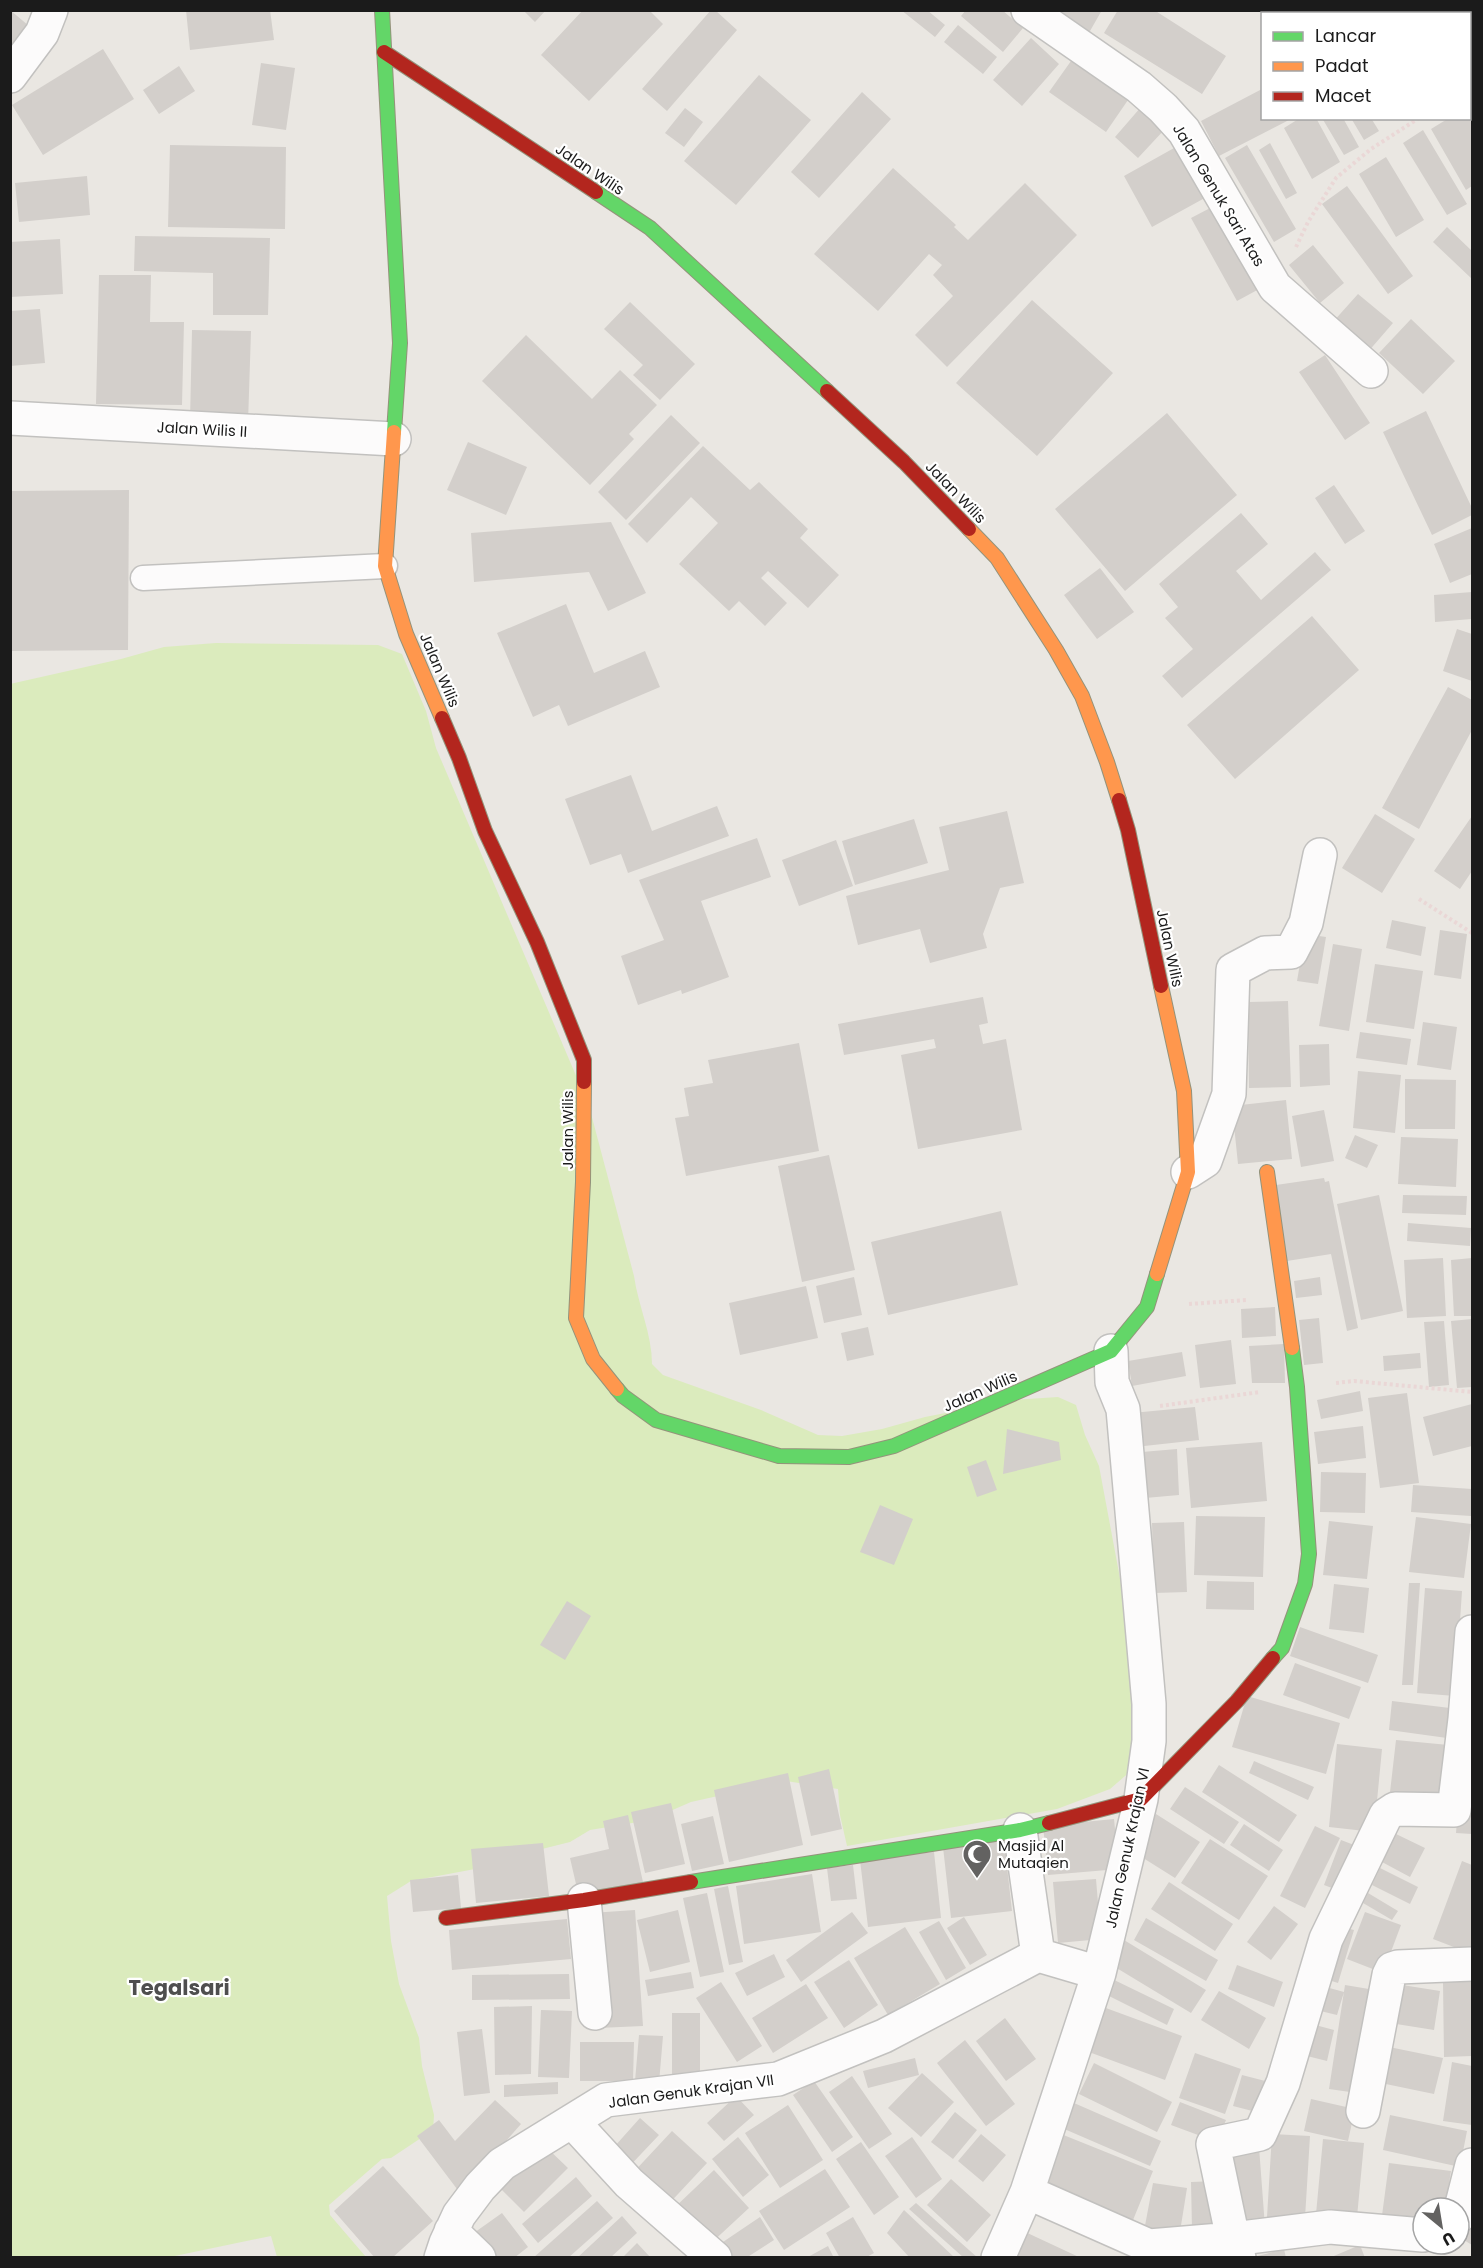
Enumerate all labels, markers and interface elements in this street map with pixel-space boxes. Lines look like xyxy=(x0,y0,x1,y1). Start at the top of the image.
legend xyxy=(1261,12,1471,120)
text: Lancar xyxy=(1315,23,1377,48)
text: Padat xyxy=(1315,53,1368,78)
text: Macet xyxy=(1315,83,1371,108)
street label: Jalan Genuk Sari Atas xyxy=(1168,120,1270,270)
street label: Jalan Wilis xyxy=(551,138,629,200)
street label: Jalan Wilis II xyxy=(156,416,248,442)
street label: Jalan Wilis xyxy=(921,456,991,528)
street label: Jalan Wilis xyxy=(415,630,465,711)
street label: Jalan Wilis xyxy=(1152,907,1189,989)
street label: Jalan Wilis xyxy=(557,1090,578,1170)
street label: Jalan Wilis xyxy=(940,1365,1021,1417)
street label: Jalan Genuk Krajan VI xyxy=(1100,1766,1154,1930)
place label: Masjid Al Mutaqien xyxy=(998,1835,1069,1873)
mosque icon: Masjid Al Mutaqien xyxy=(961,1838,993,1880)
district label: Tegalsari xyxy=(128,1973,230,2002)
street label: Jalan Genuk Krajan VII xyxy=(607,2069,775,2113)
north arrow xyxy=(1411,2196,1471,2256)
text: U xyxy=(1438,2226,1459,2251)

